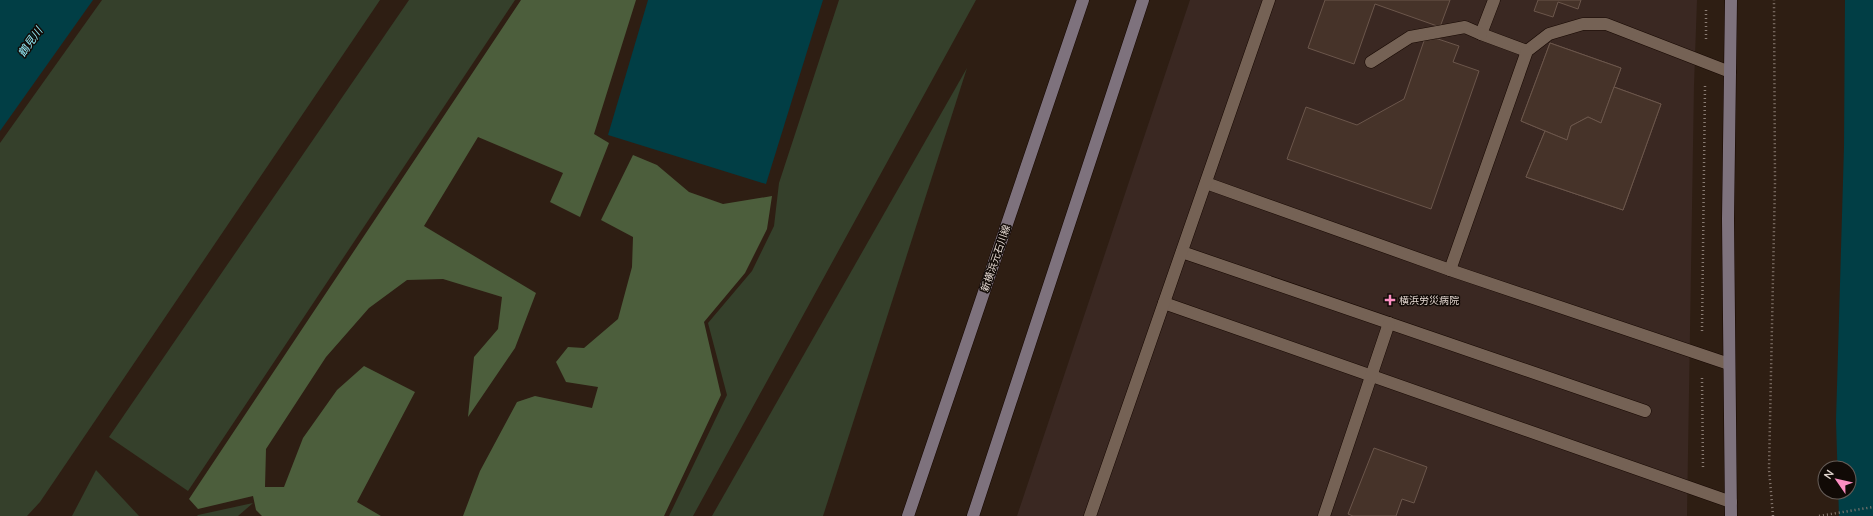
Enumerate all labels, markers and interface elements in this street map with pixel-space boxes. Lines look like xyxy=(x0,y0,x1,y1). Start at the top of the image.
water label: 鶴見川 xyxy=(15,24,47,60)
street label: 新横浜元石川線 xyxy=(978,223,1014,294)
marker: 横浜労災病院 xyxy=(1384,294,1396,306)
place label: 横浜労災病院 xyxy=(1399,294,1459,308)
north arrow xyxy=(1817,460,1857,500)
text: N xyxy=(1821,467,1838,482)

